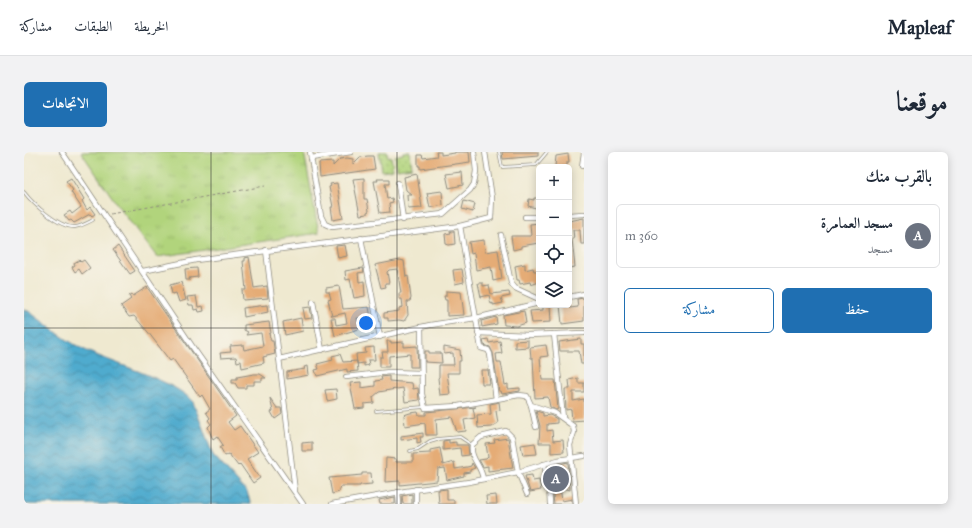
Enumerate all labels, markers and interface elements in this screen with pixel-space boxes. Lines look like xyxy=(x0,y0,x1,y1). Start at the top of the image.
text: Mapleaf xyxy=(888,16,952,39)
text: مشاركة xyxy=(20,18,52,35)
text: الطبقات xyxy=(74,18,112,35)
text: الخريطة xyxy=(134,18,168,35)
button: الاتجاهات xyxy=(24,82,107,127)
text: موقعنا xyxy=(896,84,948,119)
map controls xyxy=(536,164,572,308)
button: + xyxy=(536,164,572,200)
text: بالقرب منك xyxy=(866,166,932,187)
button: − xyxy=(536,200,572,236)
text: مسجد العمامرة xyxy=(821,214,893,232)
text: 360 m xyxy=(625,228,658,244)
text: A xyxy=(914,228,922,244)
button: locate xyxy=(536,236,572,272)
text: مسجد xyxy=(867,241,893,257)
button: layers xyxy=(536,272,572,308)
button: مشاركة xyxy=(624,288,774,333)
button: حفظ xyxy=(782,288,932,333)
your location xyxy=(356,313,376,333)
pin: A xyxy=(543,464,569,494)

